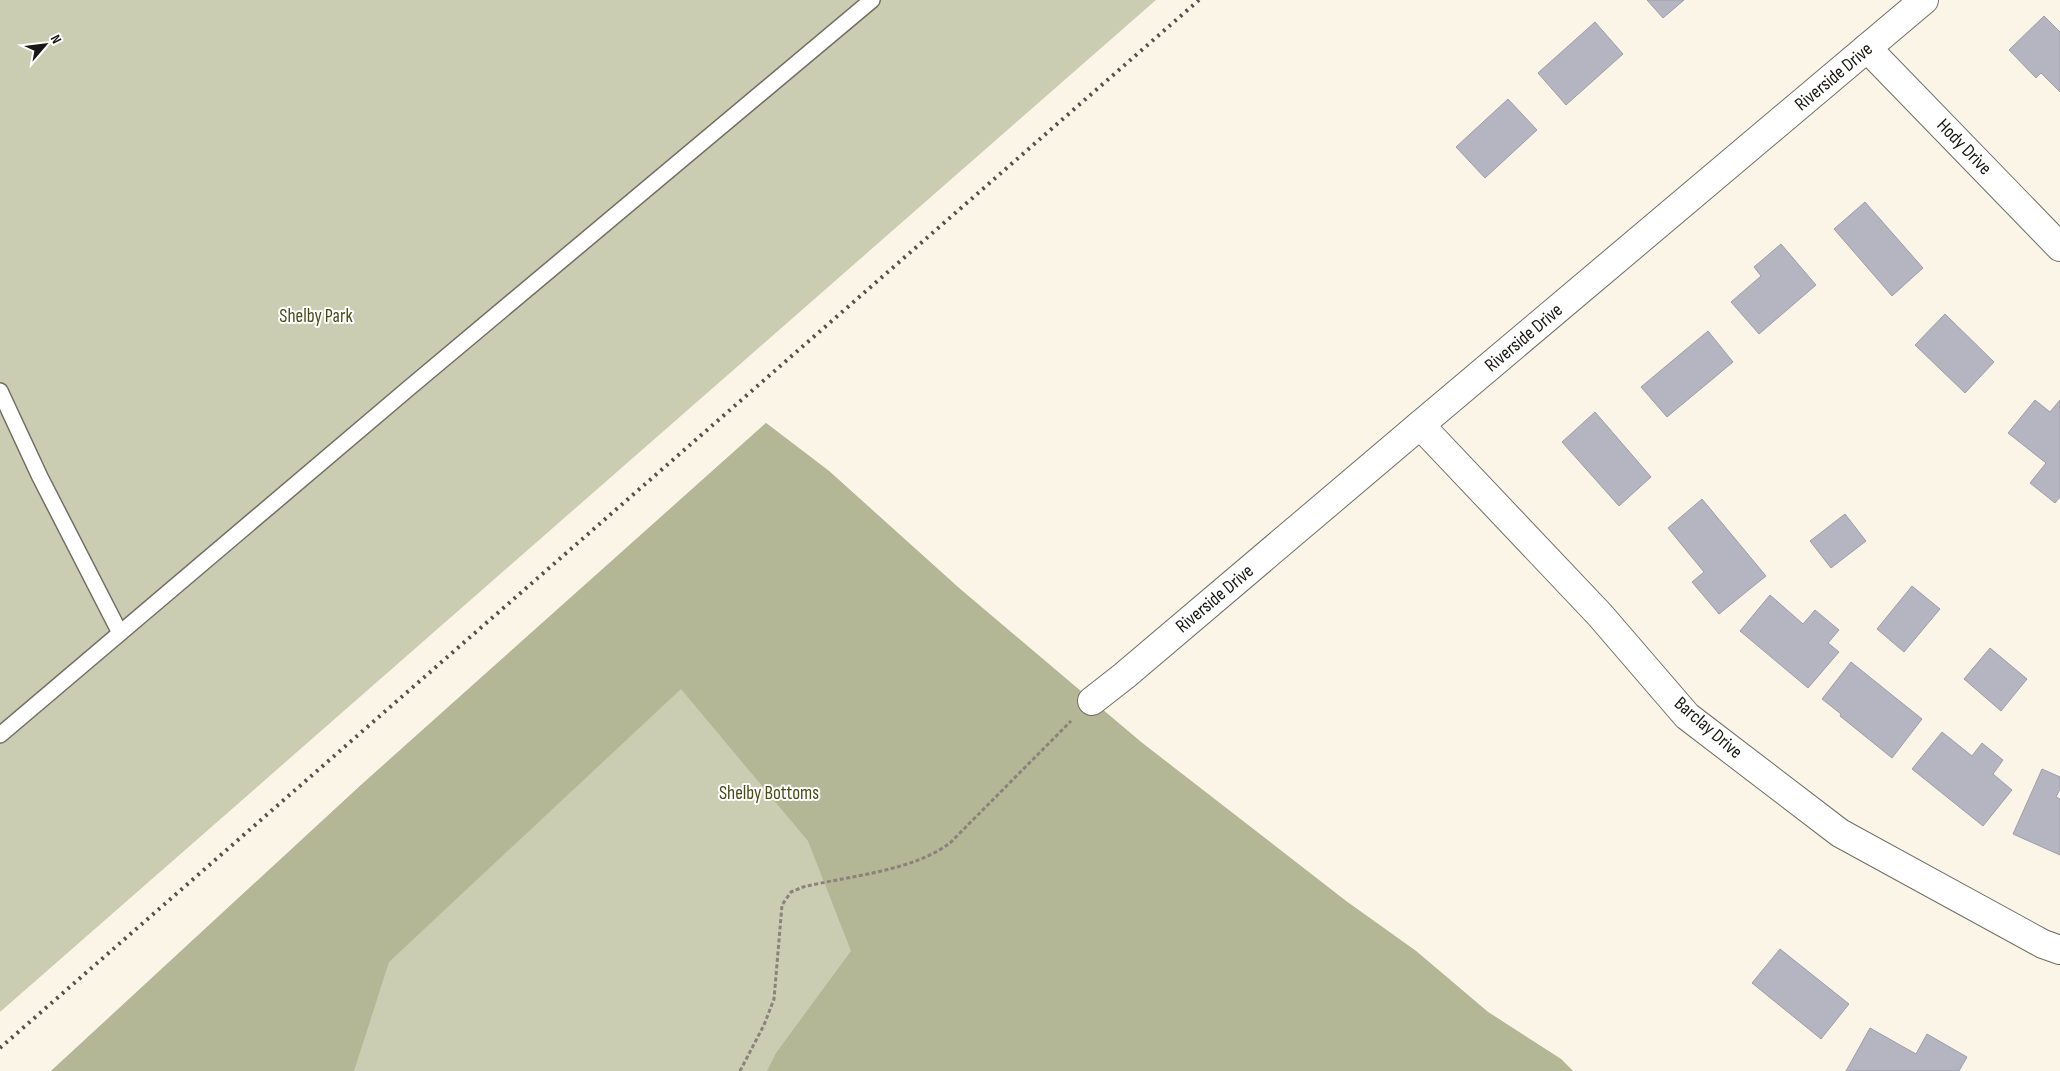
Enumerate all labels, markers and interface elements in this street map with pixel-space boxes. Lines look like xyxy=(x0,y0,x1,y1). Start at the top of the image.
north arrow xyxy=(20,20,70,70)
text: N xyxy=(47,32,65,46)
street label: Riverside Drive xyxy=(1790,38,1878,116)
street label: Hody Drive xyxy=(1932,114,1996,180)
street label: Riverside Drive xyxy=(1480,299,1568,377)
park label: Shelby Park xyxy=(279,305,353,328)
street label: Riverside Drive xyxy=(1171,560,1259,638)
street label: Barclay Drive xyxy=(1669,692,1747,764)
park label: Shelby Bottoms xyxy=(719,782,819,805)

